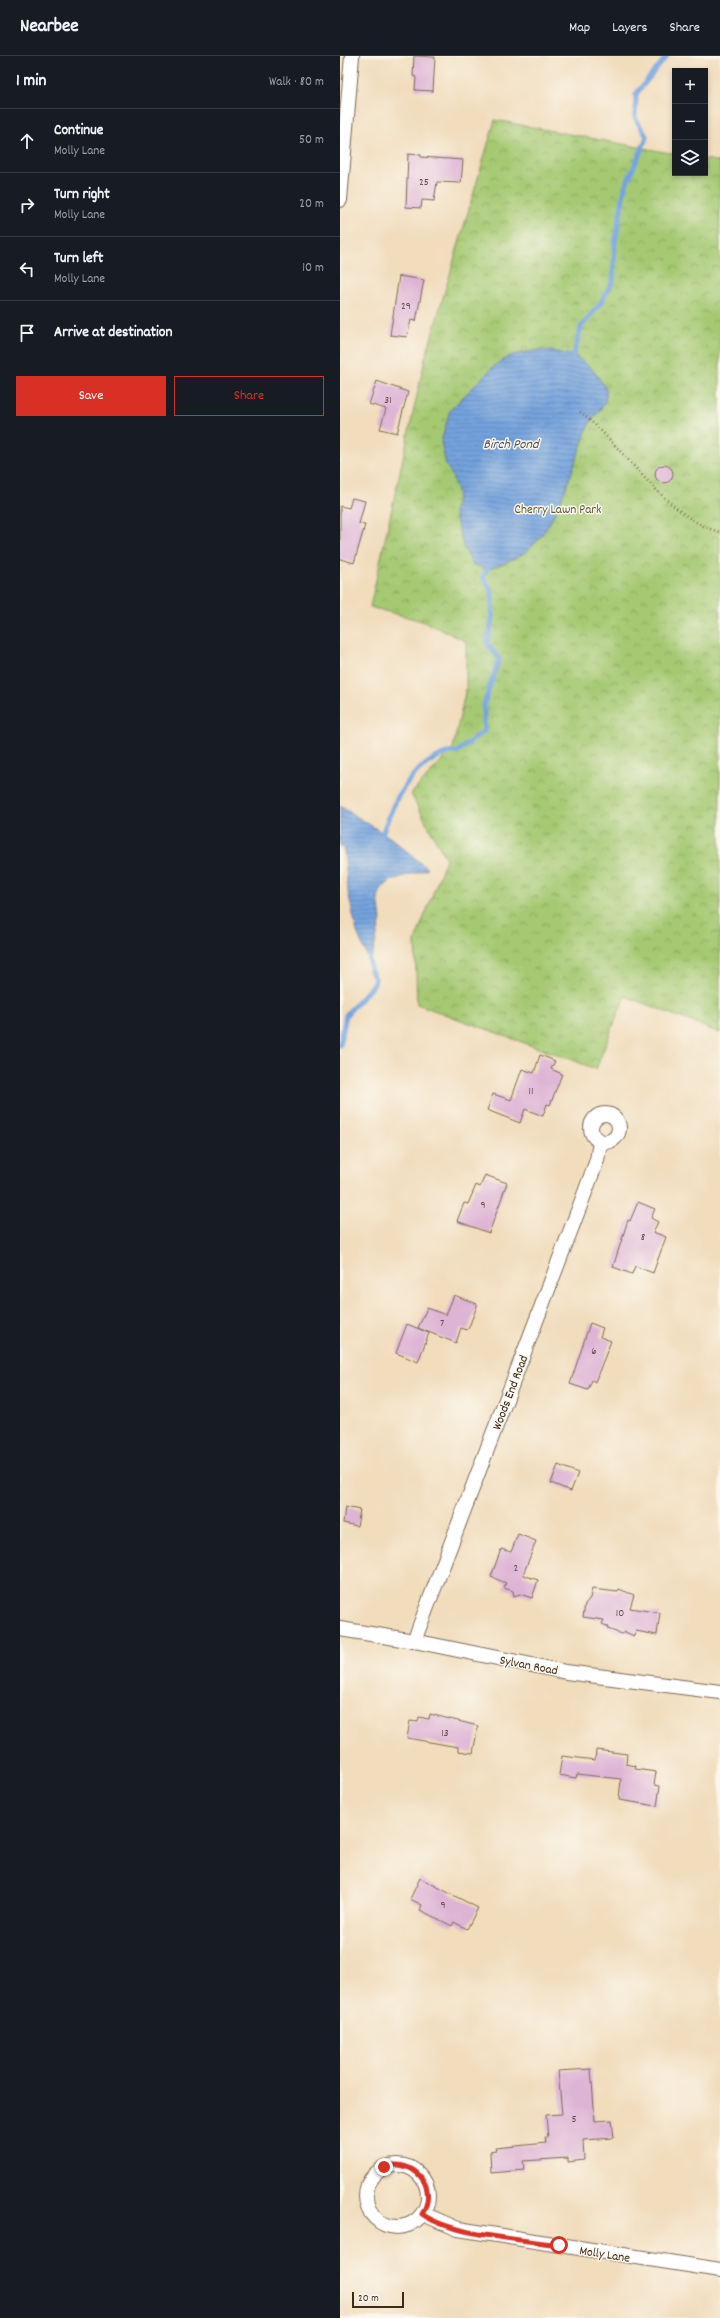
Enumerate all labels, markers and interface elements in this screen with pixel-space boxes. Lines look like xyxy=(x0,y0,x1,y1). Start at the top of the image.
text: Nearbee xyxy=(20,14,79,41)
text: Map xyxy=(569,18,590,38)
text: Layers xyxy=(612,18,647,38)
text: Share xyxy=(669,18,700,38)
map controls xyxy=(672,68,708,176)
button: + xyxy=(672,68,708,104)
text: 1 min xyxy=(16,70,46,94)
text: Walk · 80 m xyxy=(269,73,324,92)
button: − xyxy=(672,104,708,140)
text: Continue xyxy=(54,120,103,142)
icon: ahead xyxy=(16,130,38,152)
text: 50 m xyxy=(299,131,324,150)
button: layers xyxy=(672,140,708,176)
text: Molly Lane xyxy=(54,142,105,161)
house number: 25 xyxy=(419,175,429,191)
text: Turn right xyxy=(54,184,110,206)
icon: right xyxy=(16,194,38,216)
text: 20 m xyxy=(299,195,324,214)
text: Molly Lane xyxy=(54,206,105,225)
text: Turn left xyxy=(54,248,103,270)
icon: left xyxy=(16,258,38,280)
text: 10 m xyxy=(302,259,324,278)
text: Molly Lane xyxy=(54,270,105,289)
house number: 29 xyxy=(401,299,411,315)
icon: arrive xyxy=(16,322,38,344)
text: Arrive at destination xyxy=(54,322,172,344)
button: Save xyxy=(16,376,166,416)
button: Share xyxy=(174,376,324,416)
house number: 31 xyxy=(384,393,392,409)
water label: Birch Pond xyxy=(483,435,541,455)
park label: Cherry Lawn Park xyxy=(515,501,601,520)
house number: 11 xyxy=(529,1084,533,1100)
house number: 9 xyxy=(480,1198,486,1214)
house number: 8 xyxy=(641,1230,645,1246)
house number: 7 xyxy=(440,1316,444,1332)
house number: 6 xyxy=(591,1344,597,1360)
street label: Woods End Road xyxy=(488,1353,534,1433)
house number: 2 xyxy=(514,1561,519,1577)
house number: 10 xyxy=(616,1606,624,1622)
street label: Sylvan Road xyxy=(498,1652,559,1681)
house number: 13 xyxy=(441,1726,449,1742)
house number: 9 xyxy=(440,1898,446,1914)
house number: 5 xyxy=(571,2112,577,2128)
route end xyxy=(375,2158,393,2176)
route start xyxy=(550,2236,568,2254)
street label: Molly Lane xyxy=(578,2242,632,2269)
scale bar xyxy=(352,2290,404,2309)
text: 20 m xyxy=(358,2291,379,2307)

